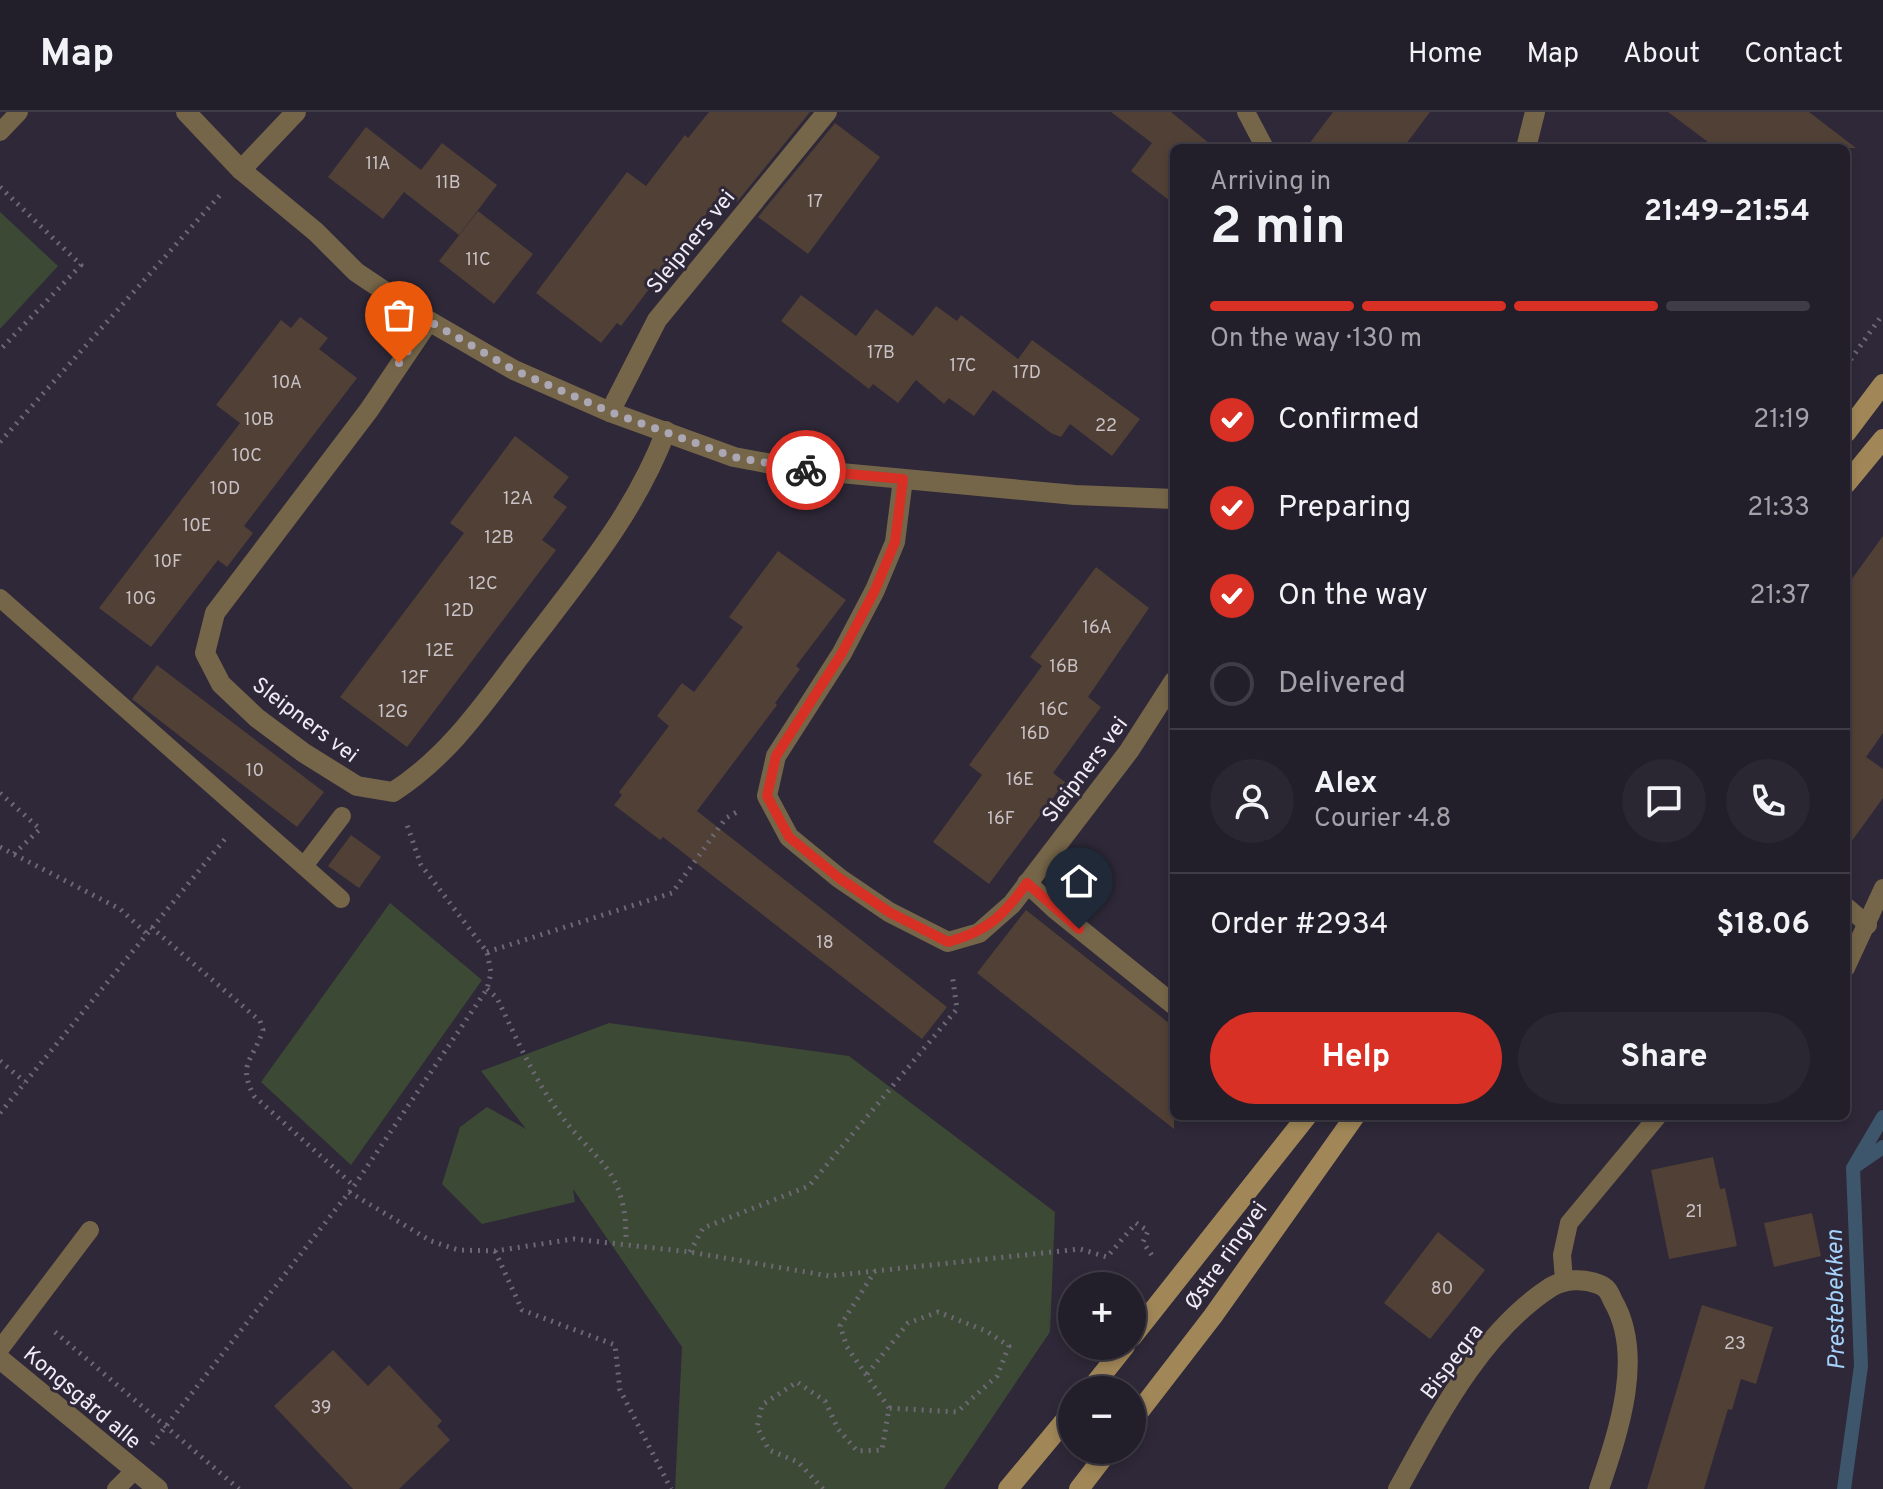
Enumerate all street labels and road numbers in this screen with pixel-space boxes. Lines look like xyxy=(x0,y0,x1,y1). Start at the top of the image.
street label: Sleipners vei xyxy=(642,185,742,300)
street label: Sleipners vei xyxy=(246,672,363,770)
street label: Sleipners vei xyxy=(1037,712,1135,829)
street label: Østre ringvei xyxy=(1180,1197,1274,1316)
street label: Bispegra xyxy=(1416,1319,1490,1406)
street label: Kongsgård alle xyxy=(17,1342,146,1456)

